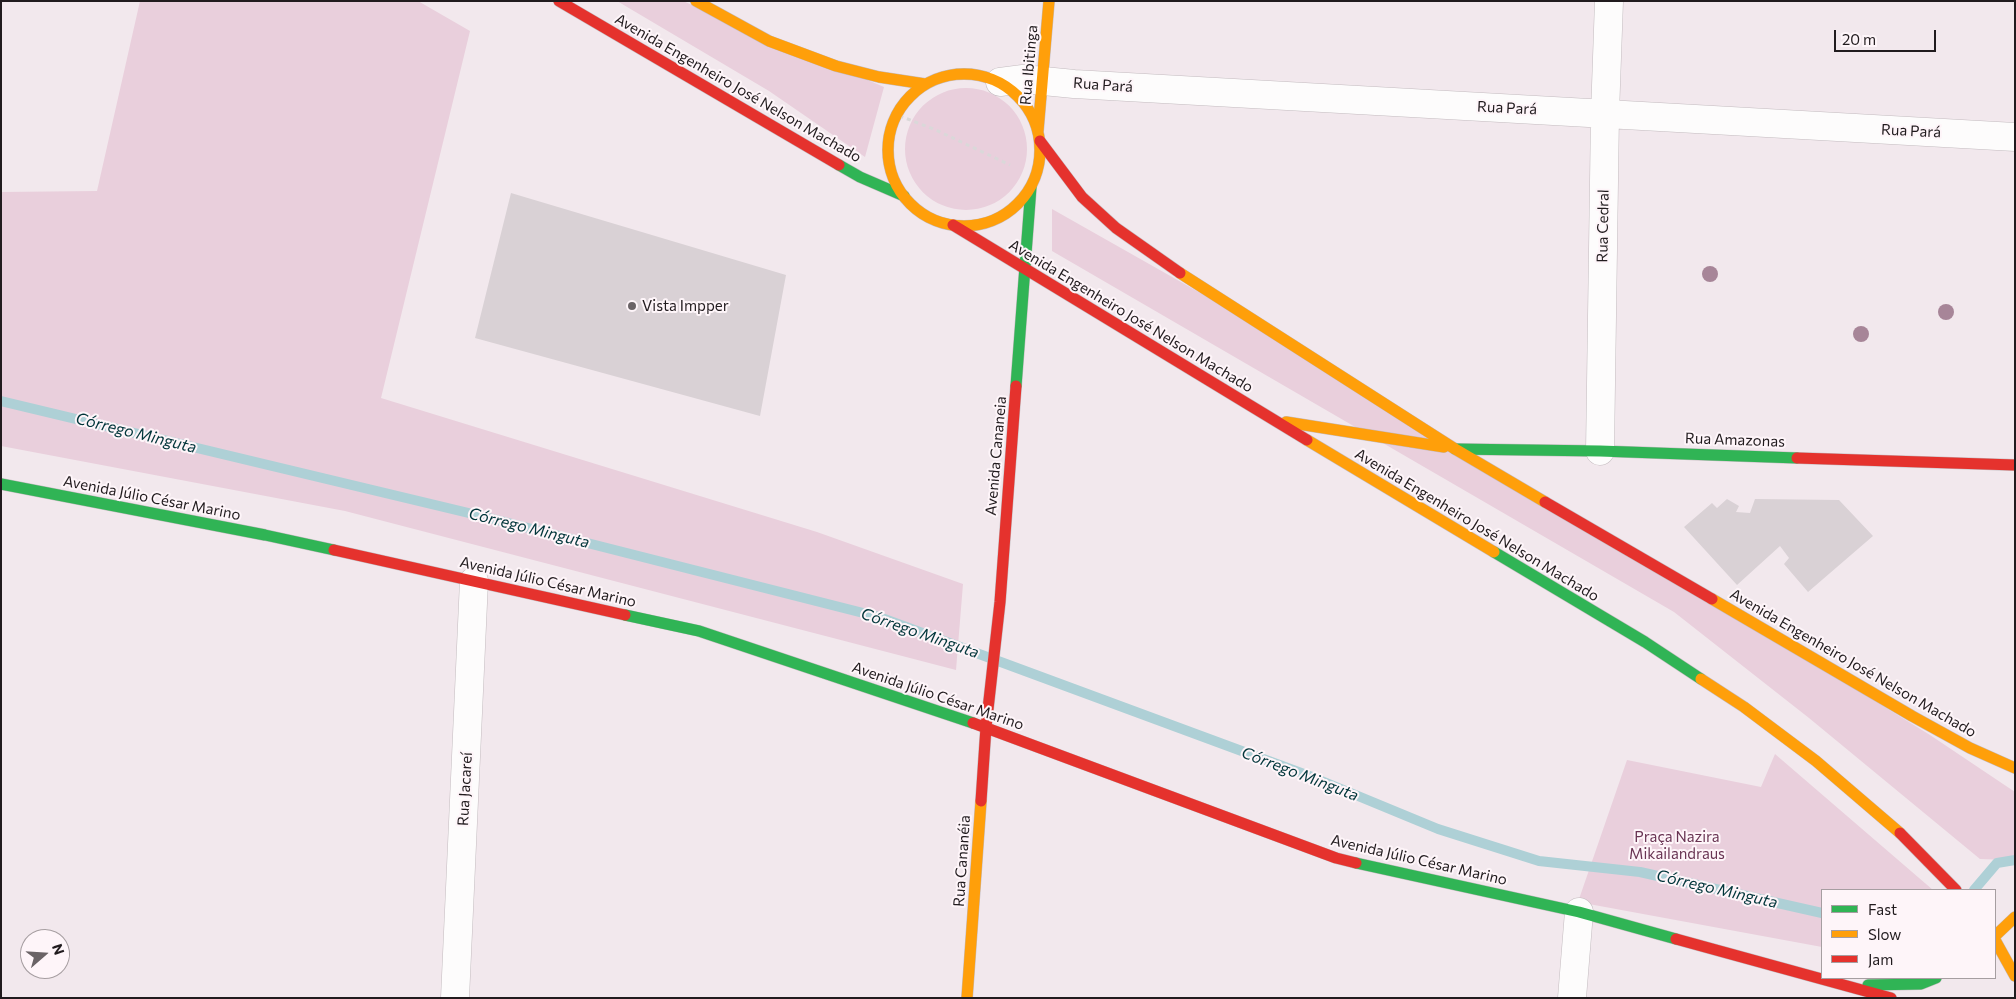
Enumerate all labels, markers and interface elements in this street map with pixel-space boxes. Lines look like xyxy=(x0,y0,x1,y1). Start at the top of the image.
street label: Avenida Engenheiro José Nelson Machado xyxy=(612,10,864,166)
scale bar xyxy=(1836,20,1938,52)
street label: Rua Ibitinga xyxy=(1017,24,1041,106)
text: 20 m xyxy=(1842,30,1876,48)
street label: Rua Pará xyxy=(1072,74,1134,96)
street label: Rua Pará xyxy=(1477,97,1537,119)
street label: Rua Pará xyxy=(1881,120,1941,142)
street label: Rua Cedral xyxy=(1593,189,1613,263)
street label: Avenida Engenheiro José Nelson Machado xyxy=(1006,236,1256,396)
place label: Vista Impper xyxy=(642,297,729,315)
marker: Vista Impper xyxy=(626,300,638,312)
street label: Avenida Cananeia xyxy=(982,396,1010,516)
water label: Córrego Minguta xyxy=(74,409,198,457)
street label: Rua Amazonas xyxy=(1685,429,1785,451)
street label: Avenida Engenheiro José Nelson Machado xyxy=(1352,445,1602,605)
street label: Avenida Júlio César Marino xyxy=(62,472,242,524)
water label: Córrego Minguta xyxy=(467,504,591,552)
street label: Avenida Júlio César Marino xyxy=(458,553,638,611)
street label: Avenida Engenheiro José Nelson Machado xyxy=(1727,585,1979,741)
water label: Córrego Minguta xyxy=(858,604,982,662)
street label: Avenida Júlio César Marino xyxy=(850,658,1026,734)
water label: Córrego Minguta xyxy=(1239,743,1361,805)
street label: Rua Jacareí xyxy=(454,752,476,826)
street label: Rua Cananéia xyxy=(950,815,974,907)
park label: Praça Nazira Mikailandraus xyxy=(1629,828,1725,863)
street label: Avenida Júlio César Marino xyxy=(1329,831,1509,889)
water label: Córrego Minguta xyxy=(1655,866,1779,912)
legend xyxy=(1821,889,1996,979)
text: Fast xyxy=(1868,900,1897,918)
text: Slow xyxy=(1868,925,1901,943)
north arrow xyxy=(20,929,70,979)
text: N xyxy=(49,942,68,957)
text: Jam xyxy=(1868,950,1893,968)

